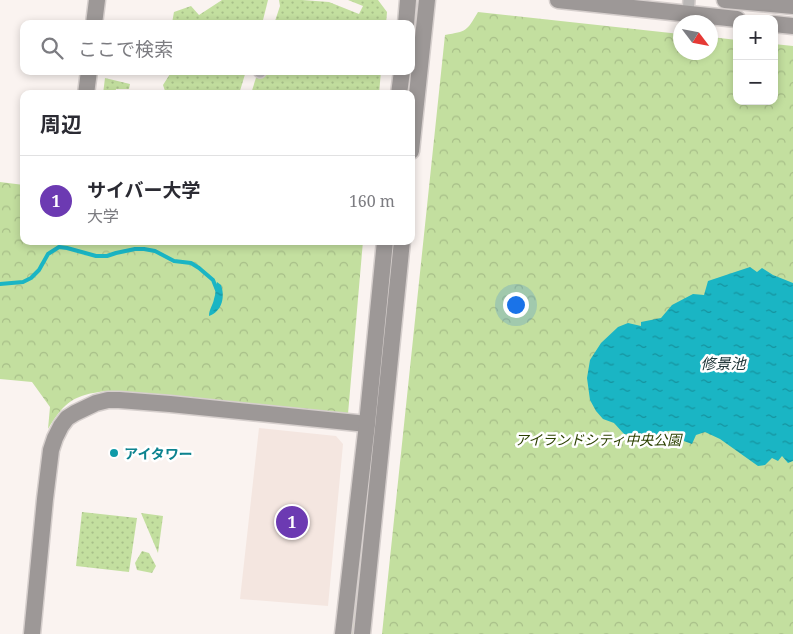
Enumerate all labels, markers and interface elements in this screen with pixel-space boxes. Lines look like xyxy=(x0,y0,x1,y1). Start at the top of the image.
north arrow xyxy=(673,15,718,60)
map controls xyxy=(733,15,778,105)
button: + xyxy=(733,15,778,60)
search box xyxy=(20,20,415,75)
icon: search xyxy=(38,34,66,62)
text: ここで検索 xyxy=(78,36,173,62)
button: − xyxy=(733,60,778,105)
text: 周辺 xyxy=(40,110,82,138)
text: サイバー大学 xyxy=(87,177,201,203)
text: 1 xyxy=(51,190,61,212)
text: 160 m xyxy=(349,190,395,212)
text: 大学 xyxy=(87,205,119,227)
your location xyxy=(503,292,529,318)
water label: 修景池 xyxy=(700,353,747,373)
park label: アイランドシティ中央公園 xyxy=(515,430,683,449)
place label: アイタワー xyxy=(124,444,193,463)
marker: アイタワー xyxy=(108,447,120,459)
pin: 1 xyxy=(276,503,308,541)

